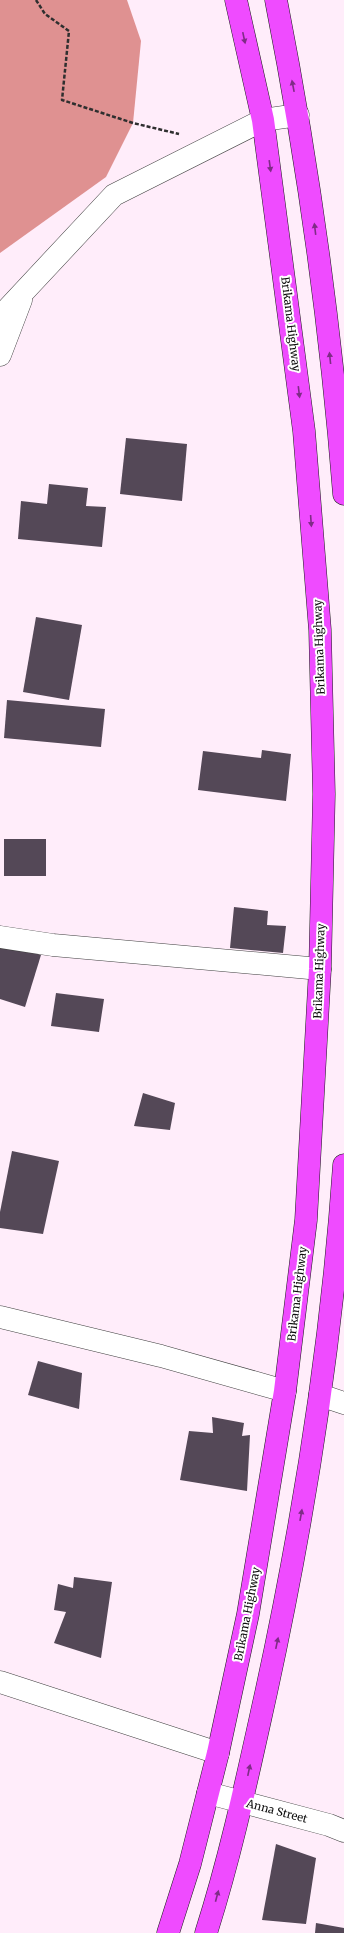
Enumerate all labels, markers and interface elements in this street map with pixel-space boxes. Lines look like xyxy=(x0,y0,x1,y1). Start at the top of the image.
one-way arrow xyxy=(242,32,248,44)
one-way arrow xyxy=(290,80,296,93)
one-way arrow xyxy=(267,159,273,172)
one-way arrow xyxy=(312,223,318,235)
street label: Brikama Highway xyxy=(278,276,304,373)
one-way arrow xyxy=(327,352,333,364)
one-way arrow xyxy=(296,386,303,398)
one-way arrow xyxy=(308,515,315,527)
street label: Brikama Highway xyxy=(310,599,328,695)
street label: Brikama Highway xyxy=(310,923,328,1019)
street label: Brikama Highway xyxy=(284,1245,310,1342)
one-way arrow xyxy=(298,1509,304,1521)
street label: Brikama Highway xyxy=(231,1565,263,1662)
one-way arrow xyxy=(275,1637,281,1649)
one-way arrow xyxy=(247,1764,253,1776)
street label: Anna Street xyxy=(244,1796,310,1826)
one-way arrow xyxy=(214,1889,220,1901)

